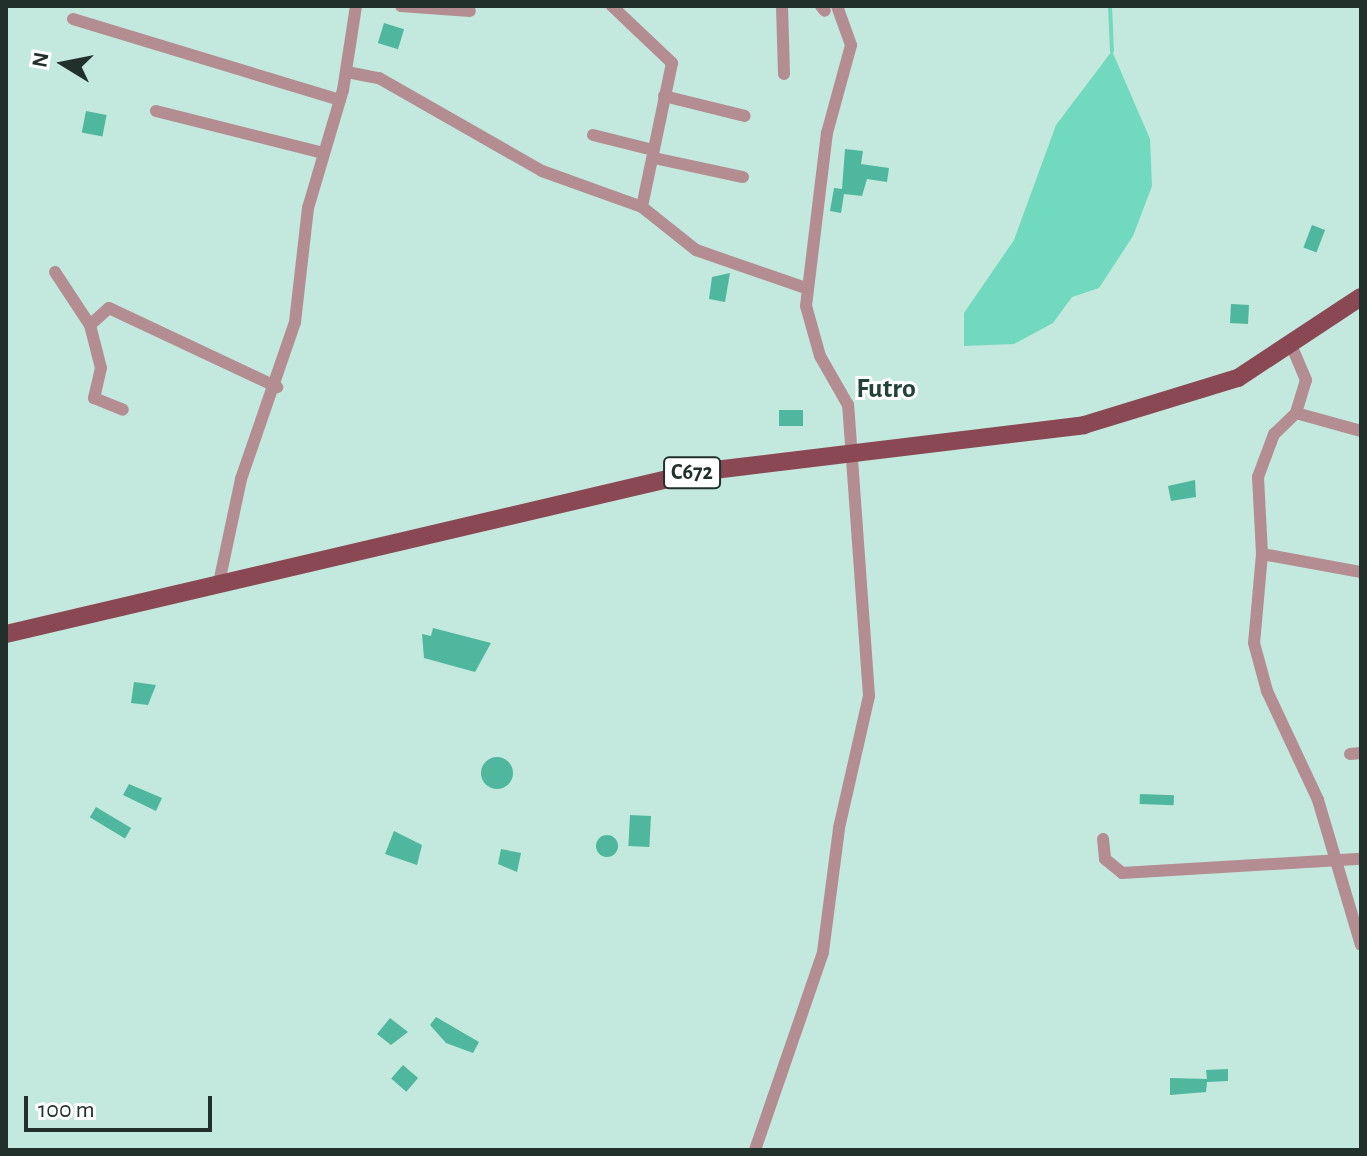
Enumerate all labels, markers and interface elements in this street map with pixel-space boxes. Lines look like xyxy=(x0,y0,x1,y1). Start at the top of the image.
north arrow xyxy=(24,24,104,104)
text: N xyxy=(28,50,53,69)
district label: Futro xyxy=(856,372,916,406)
road number: C672 xyxy=(662,455,722,491)
scale bar xyxy=(28,1080,216,1130)
text: 100 m xyxy=(38,1098,95,1122)

